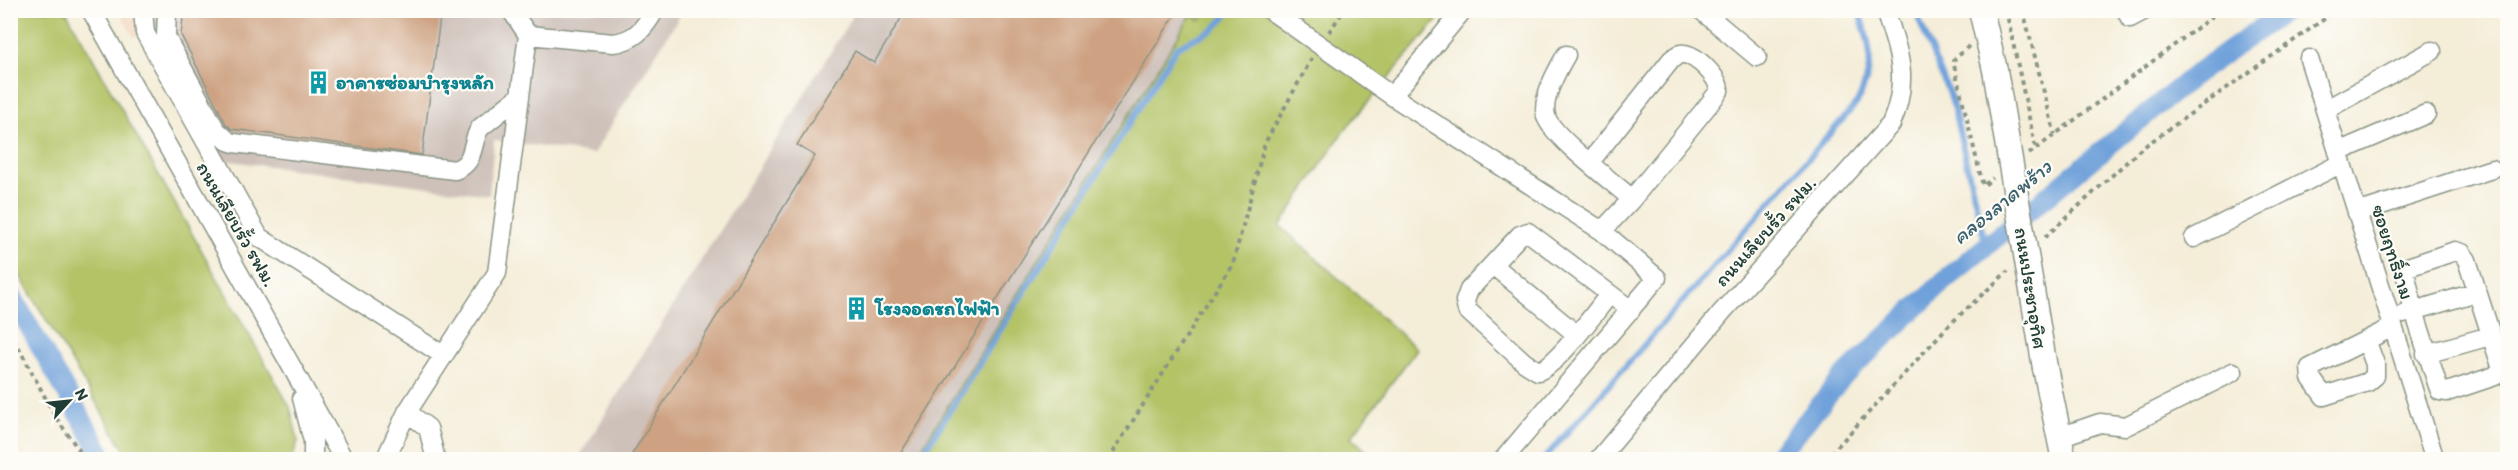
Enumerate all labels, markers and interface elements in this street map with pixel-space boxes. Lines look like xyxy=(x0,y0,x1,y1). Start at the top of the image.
building icon: อาคารซ่อมบำรุงหลัก xyxy=(305,69,331,95)
place label: อาคารซ่อมบำรุงหลัก xyxy=(336,70,494,95)
water label: คลองลาดพร้าว xyxy=(1947,153,2057,249)
street label: ถนนเลียบรั้ว รฟม. xyxy=(191,157,283,291)
street label: ถนนเลียบรั้ว รฟม. xyxy=(1708,170,1821,291)
street label: ซอยฤทธิ์งาม xyxy=(2366,201,2421,302)
street label: ถนนประชาอุทิศ xyxy=(2009,226,2052,351)
building icon: โรงจอดรถไฟฟ้า xyxy=(844,295,870,321)
place label: โรงจอดรถไฟฟ้า xyxy=(874,296,1000,320)
north arrow xyxy=(39,371,99,431)
text: N xyxy=(71,385,93,404)

